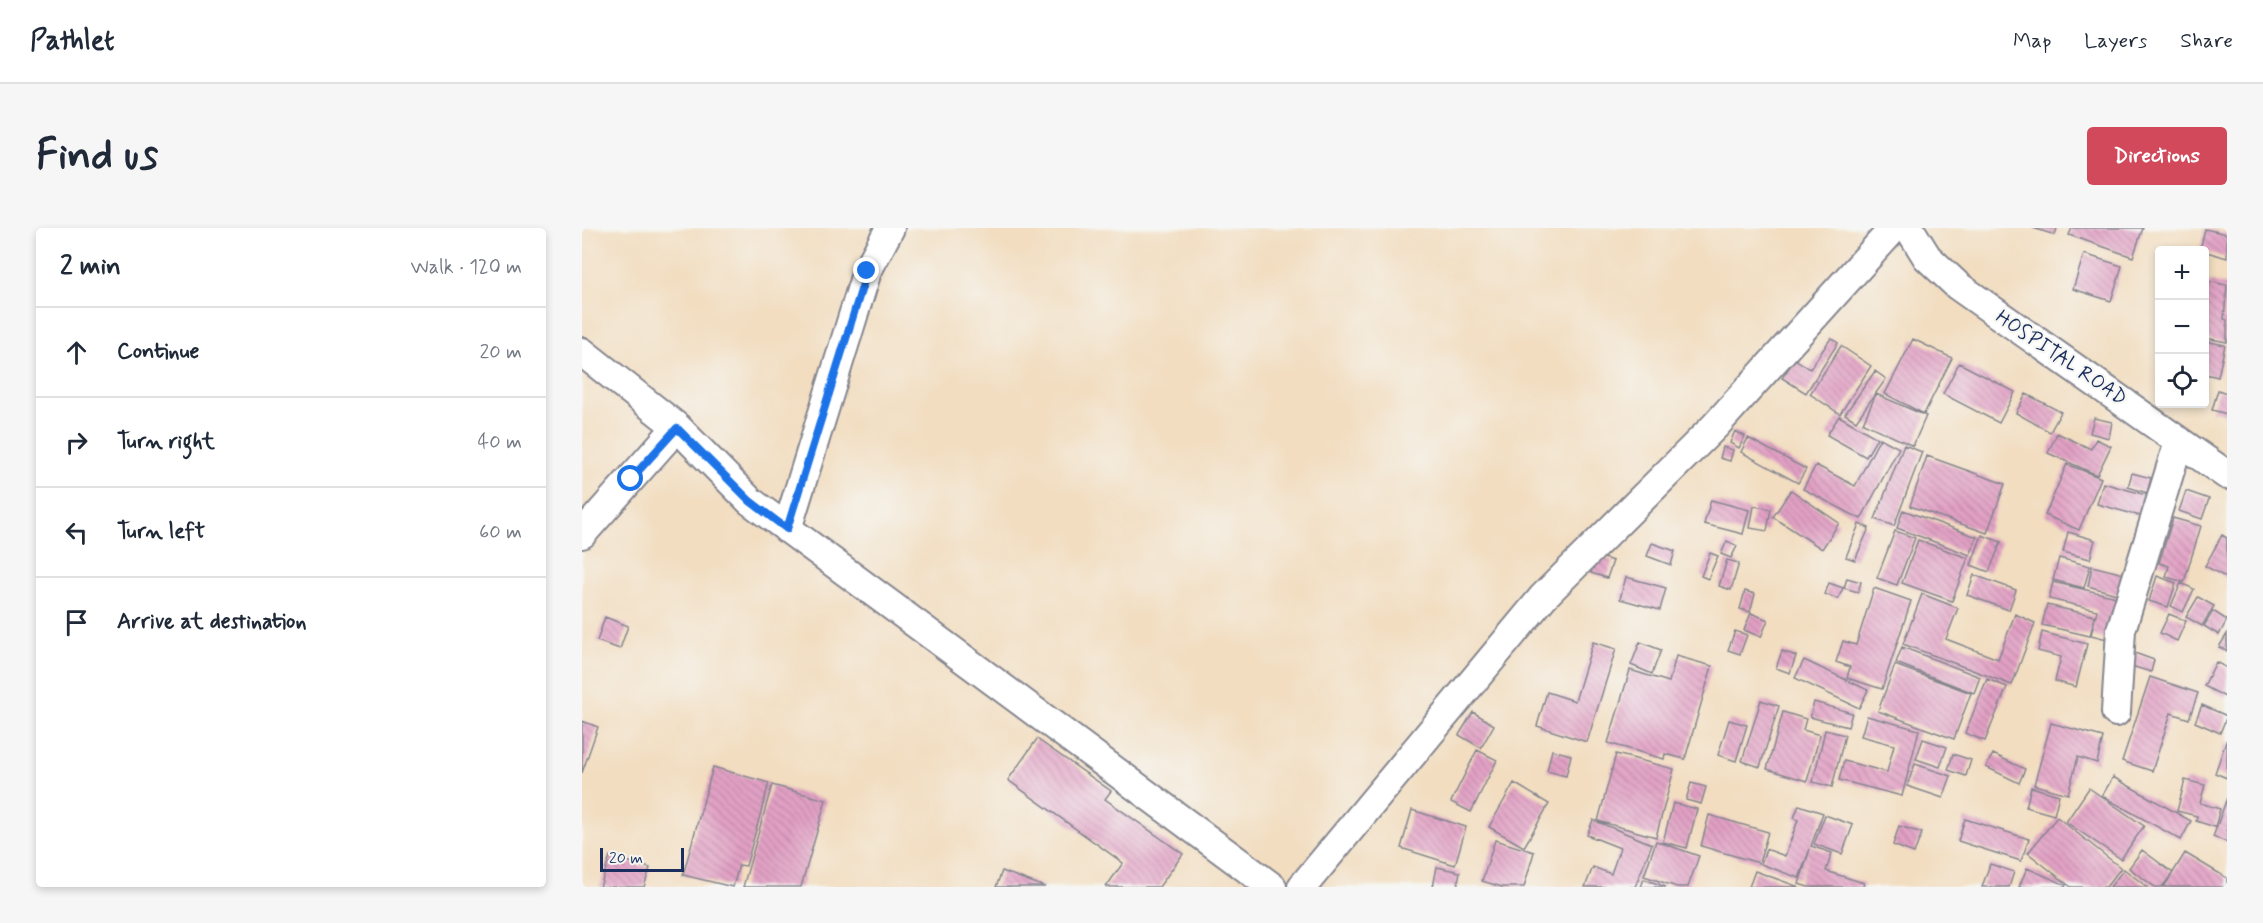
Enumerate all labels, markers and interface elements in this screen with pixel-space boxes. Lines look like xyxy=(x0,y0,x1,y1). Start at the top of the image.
text: Pathlet xyxy=(30,23,114,60)
text: Map xyxy=(2013,27,2051,55)
text: Layers xyxy=(2084,27,2147,55)
text: Share xyxy=(2180,27,2233,55)
button: Directions xyxy=(2087,127,2227,185)
text: Find us xyxy=(36,129,158,184)
map controls xyxy=(2155,246,2209,408)
button: + xyxy=(2155,246,2209,300)
text: 2 min xyxy=(60,250,121,284)
text: Walk · 120 m xyxy=(411,254,522,281)
route end xyxy=(853,257,879,283)
button: − xyxy=(2155,300,2209,354)
street label: HOSPITAL ROAD xyxy=(1990,304,2132,412)
icon: ahead xyxy=(60,336,93,369)
text: Continue xyxy=(117,338,199,366)
text: 20 m xyxy=(479,339,522,366)
button: locate xyxy=(2155,354,2209,408)
icon: right xyxy=(60,426,93,459)
text: Turn right xyxy=(117,428,215,456)
text: 40 m xyxy=(478,429,522,456)
route start xyxy=(617,465,643,491)
icon: left xyxy=(60,516,93,549)
text: Turn left xyxy=(117,518,205,546)
text: 60 m xyxy=(479,519,522,546)
icon: arrive xyxy=(60,606,93,639)
text: Arrive at destination xyxy=(117,608,307,636)
scale bar xyxy=(600,845,684,872)
text: 20 m xyxy=(609,848,643,869)

